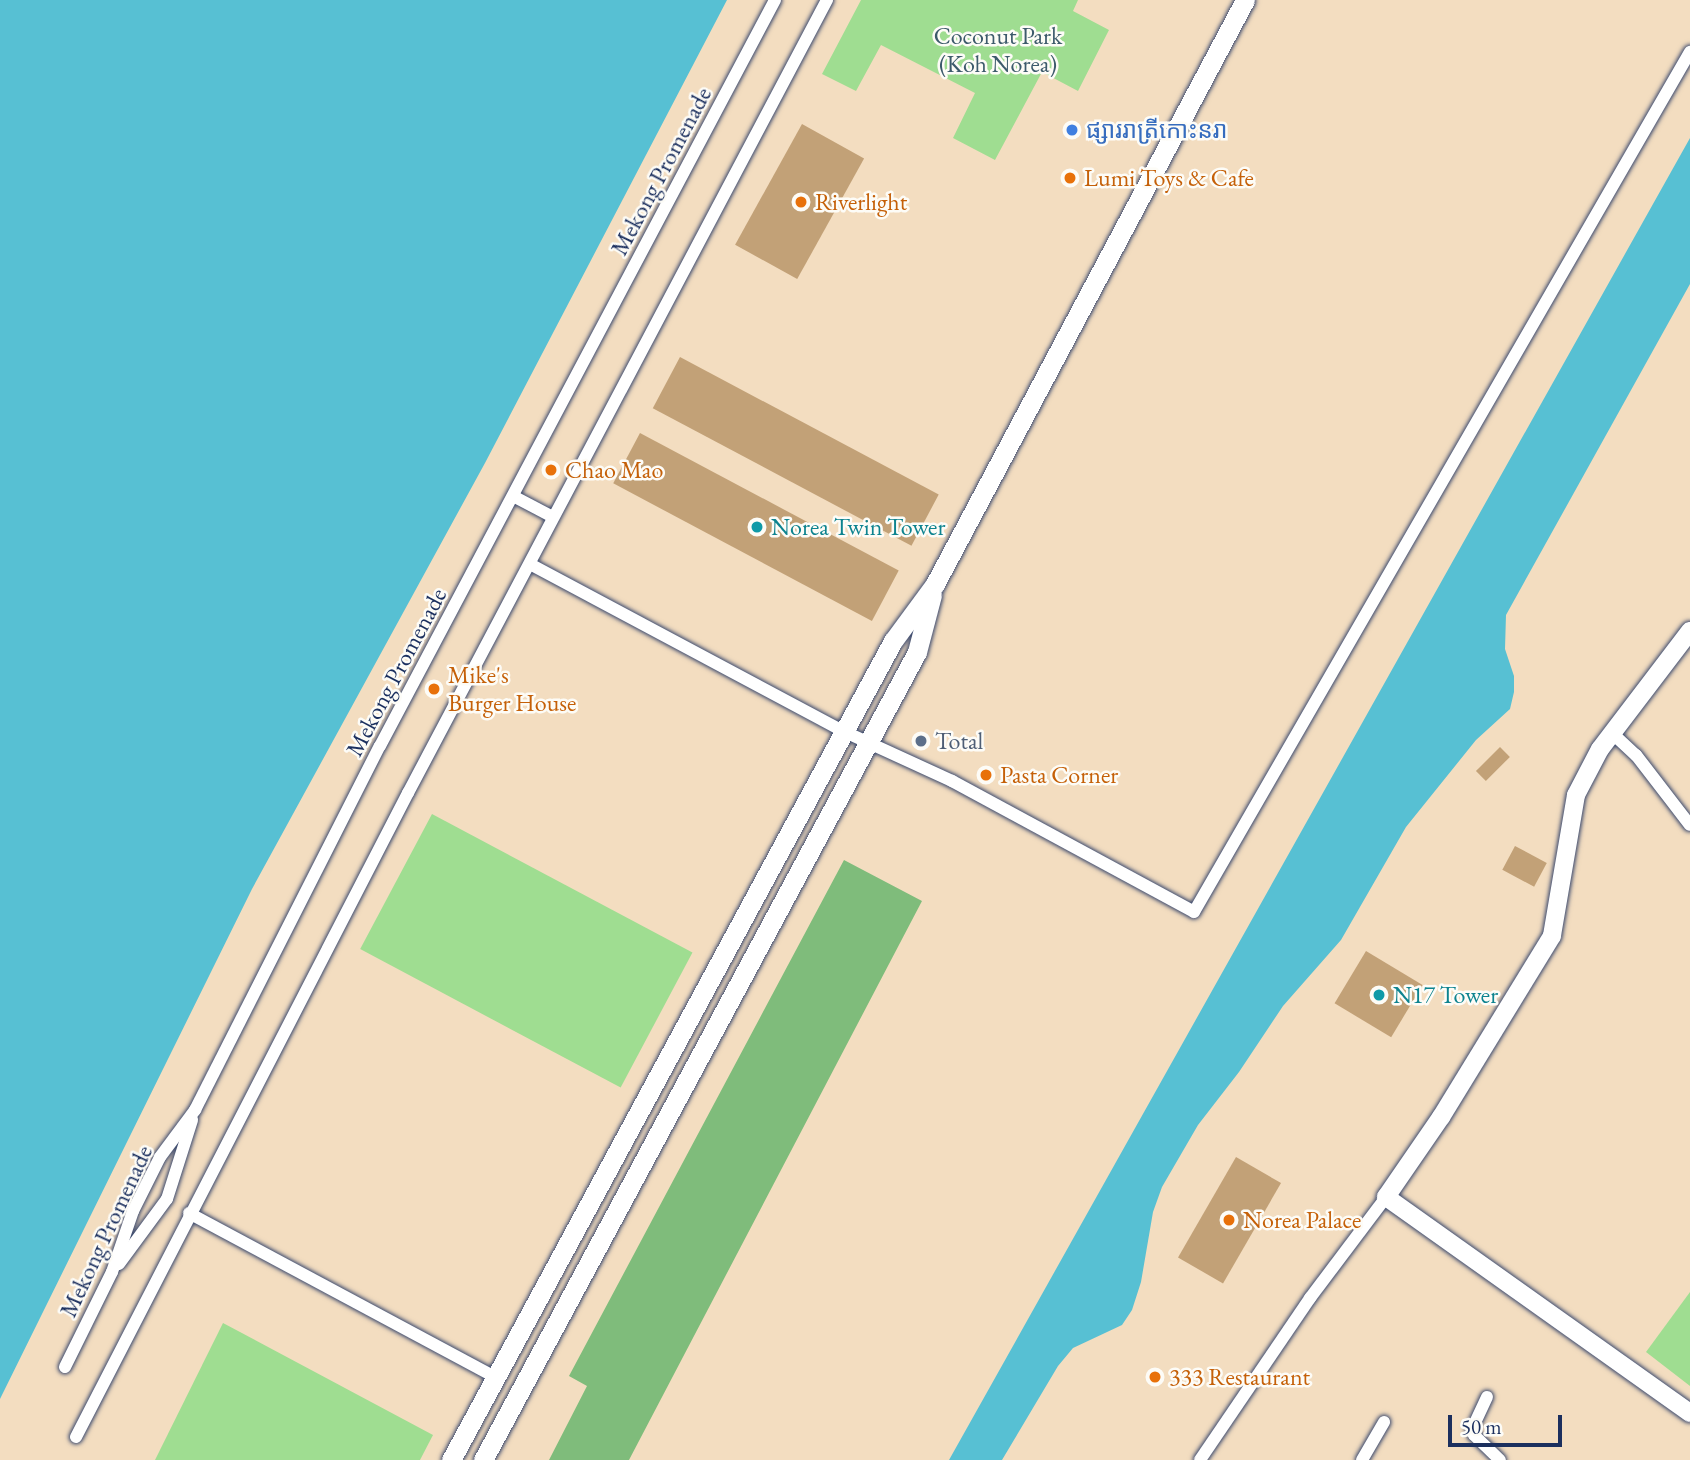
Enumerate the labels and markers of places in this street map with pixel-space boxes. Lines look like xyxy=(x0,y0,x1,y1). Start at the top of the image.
place label: ផ្សាររាត្រីកោះនរា xyxy=(1086,116,1227,144)
marker: ផ្សាររាត្រីកោះនរា xyxy=(1064,122,1080,138)
place label: Lumi Toys & Cafe xyxy=(1084,164,1254,192)
marker: Lumi Toys & Cafe xyxy=(1062,170,1078,186)
place label: Riverlight xyxy=(815,188,907,216)
marker: Riverlight xyxy=(793,194,809,210)
place label: Chao Mao xyxy=(565,456,663,484)
marker: Chao Mao xyxy=(543,462,559,478)
place label: Norea Twin Tower xyxy=(771,513,945,541)
marker: Norea Twin Tower xyxy=(749,519,765,535)
place label: Mike's Burger House xyxy=(448,661,576,717)
marker: Mike's Burger House xyxy=(426,681,442,697)
place label: Total xyxy=(935,727,983,755)
marker: Total xyxy=(913,733,929,749)
place label: Pasta Corner xyxy=(1000,761,1118,789)
marker: Pasta Corner xyxy=(978,767,994,783)
place label: N17 Tower xyxy=(1393,981,1498,1009)
marker: N17 Tower xyxy=(1371,987,1387,1003)
place label: Norea Palace xyxy=(1243,1206,1361,1234)
marker: Norea Palace xyxy=(1221,1212,1237,1228)
place label: 333 Restaurant xyxy=(1169,1363,1310,1391)
marker: 333 Restaurant xyxy=(1147,1369,1163,1385)

